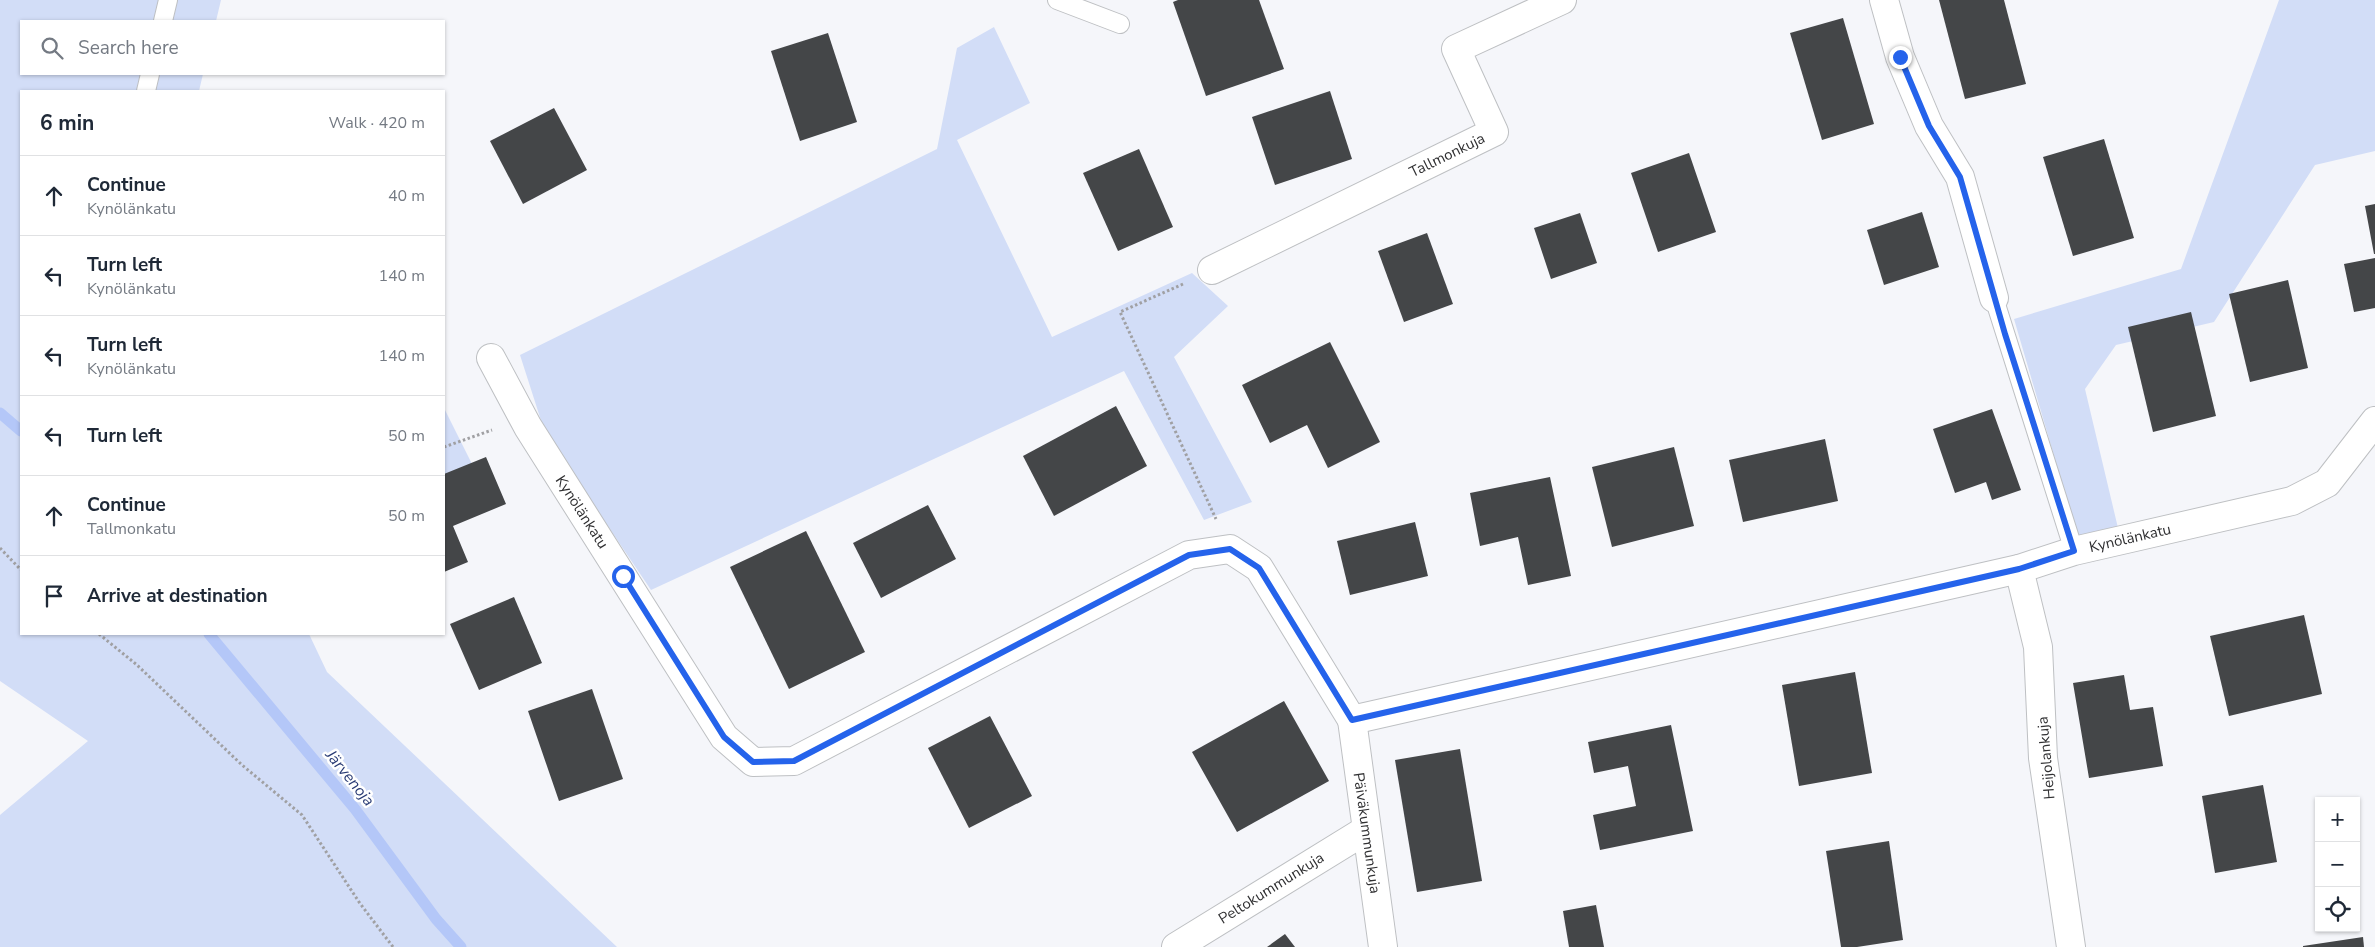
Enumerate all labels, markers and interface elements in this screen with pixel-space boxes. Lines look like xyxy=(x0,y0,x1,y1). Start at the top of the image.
search box xyxy=(20,20,445,75)
icon: search xyxy=(38,34,66,62)
text: Search here xyxy=(78,35,179,61)
route end xyxy=(1889,46,1912,69)
text: 6 min xyxy=(40,109,94,137)
text: Walk · 420 m xyxy=(329,112,425,134)
street label: Tallmonkuja xyxy=(1406,128,1488,182)
text: Continue xyxy=(87,172,166,198)
icon: ahead xyxy=(40,182,68,210)
text: 40 m xyxy=(388,185,425,207)
text: Kynölänkatu xyxy=(87,198,176,220)
text: Turn left xyxy=(87,252,162,278)
icon: left xyxy=(40,262,68,290)
text: 140 m xyxy=(378,265,425,287)
text: Kynölänkatu xyxy=(87,278,176,300)
text: Turn left xyxy=(87,332,162,358)
icon: left xyxy=(40,342,68,370)
text: 140 m xyxy=(378,345,425,367)
text: Kynölänkatu xyxy=(87,358,176,380)
icon: left xyxy=(40,422,68,450)
text: Turn left xyxy=(87,423,162,449)
text: 50 m xyxy=(388,425,425,447)
street label: Kynölänkatu xyxy=(551,472,613,552)
text: Continue xyxy=(87,492,166,518)
icon: ahead xyxy=(40,502,68,530)
text: 50 m xyxy=(388,505,425,527)
text: Tallmonkatu xyxy=(87,518,176,540)
street label: Kynölänkatu xyxy=(2087,519,2173,557)
route start xyxy=(612,565,635,588)
icon: arrive xyxy=(40,582,68,610)
text: Arrive at destination xyxy=(87,583,268,609)
street label: Heijolankuja xyxy=(2032,716,2060,800)
water label: Järvenoja xyxy=(320,744,380,811)
street label: Päiväkummunkuja xyxy=(1349,771,1385,895)
map controls xyxy=(2315,797,2360,932)
button: + xyxy=(2315,797,2360,842)
button: − xyxy=(2315,842,2360,887)
street label: Peltokummunkuja xyxy=(1214,847,1328,929)
button: locate xyxy=(2315,887,2360,932)

